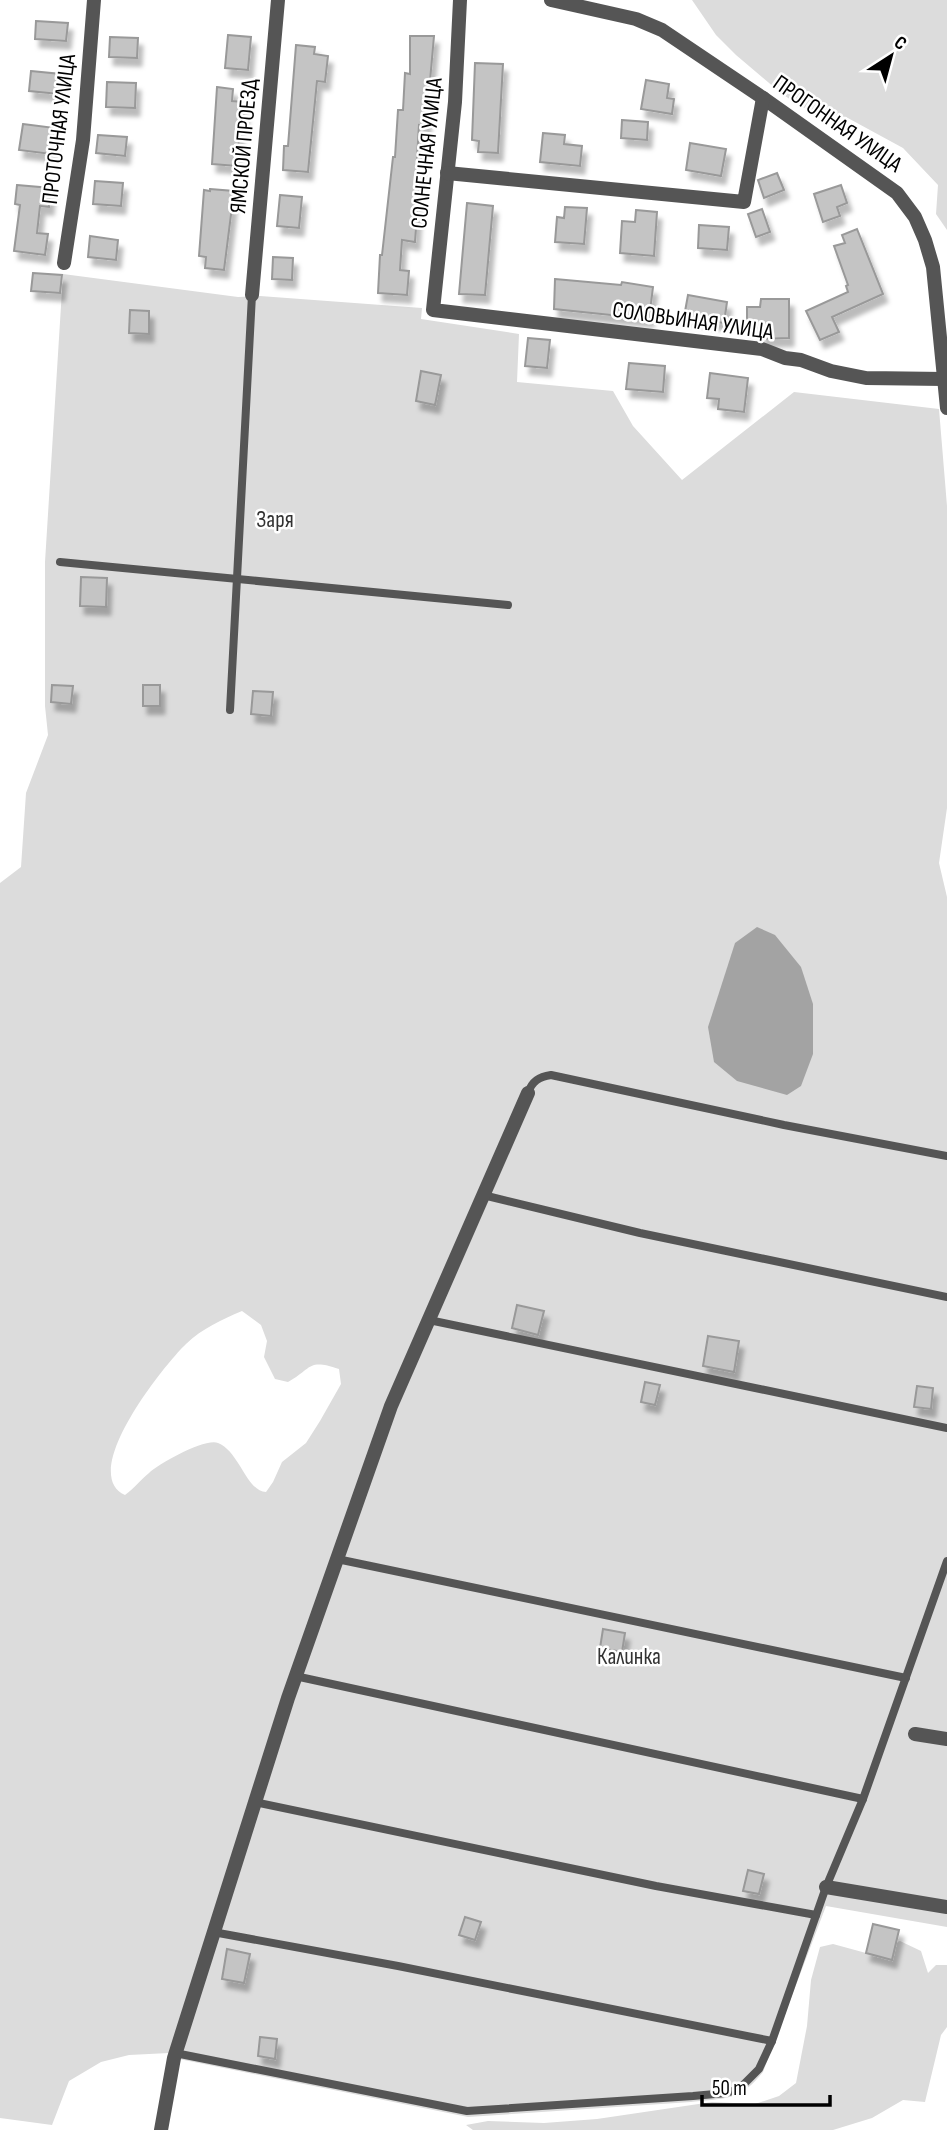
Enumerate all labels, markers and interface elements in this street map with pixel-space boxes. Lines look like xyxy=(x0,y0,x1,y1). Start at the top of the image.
north arrow xyxy=(856,21,926,91)
text: С xyxy=(889,31,911,56)
street label: ПРОТОЧНАЯ УЛИЦА xyxy=(36,52,82,206)
street label: ПРОГОННАЯ УЛИЦА xyxy=(767,69,907,179)
street label: СОЛНЕЧНАЯ УЛИЦА xyxy=(405,76,449,230)
street label: ЯМСКОЙ ПРОЕЗД xyxy=(224,77,264,215)
street label: СОЛОВЬИНАЯ УЛИЦА xyxy=(610,296,775,346)
park label: Заря xyxy=(256,506,294,534)
park label: Калинка xyxy=(597,1643,661,1671)
scale bar xyxy=(702,2064,830,2108)
text: 50 m xyxy=(712,2076,747,2101)

